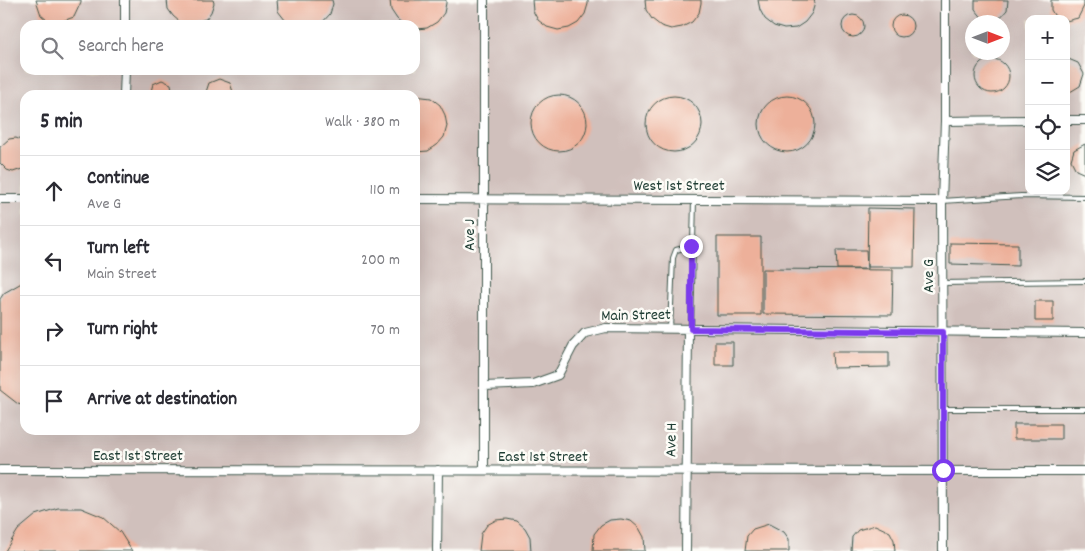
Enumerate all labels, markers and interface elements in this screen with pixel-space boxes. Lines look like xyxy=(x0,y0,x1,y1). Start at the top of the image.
north arrow xyxy=(965,15,1010,60)
map controls xyxy=(1025,15,1070,195)
button: + xyxy=(1025,15,1070,60)
search box xyxy=(20,20,420,75)
icon: search xyxy=(38,34,66,62)
text: Search here xyxy=(78,34,164,61)
button: − xyxy=(1025,60,1070,105)
button: locate xyxy=(1025,105,1070,150)
text: 5 min xyxy=(40,108,83,138)
text: Walk · 380 m xyxy=(325,111,400,134)
button: layers xyxy=(1025,150,1070,195)
text: Continue xyxy=(87,166,149,193)
street label: West 1st Street xyxy=(633,175,725,198)
icon: ahead xyxy=(40,177,68,205)
text: 110 m xyxy=(370,179,400,202)
text: Ave G xyxy=(87,193,121,216)
street label: Ave J xyxy=(459,219,482,251)
route end xyxy=(680,235,703,258)
text: Turn left xyxy=(87,236,150,263)
icon: left xyxy=(40,247,68,275)
text: 200 m xyxy=(361,249,400,272)
street label: Ave G xyxy=(918,259,941,293)
text: Main Street xyxy=(87,263,157,286)
street label: Main Street xyxy=(601,304,671,328)
icon: right xyxy=(40,317,68,345)
text: Turn right xyxy=(87,317,158,344)
text: 70 m xyxy=(370,319,400,342)
icon: arrive xyxy=(40,387,68,415)
text: Arrive at destination xyxy=(87,387,237,414)
street label: Ave H xyxy=(660,423,684,457)
street label: East 1st Street xyxy=(93,445,183,468)
street label: East 1st Street xyxy=(498,446,588,469)
route start xyxy=(932,459,955,482)

